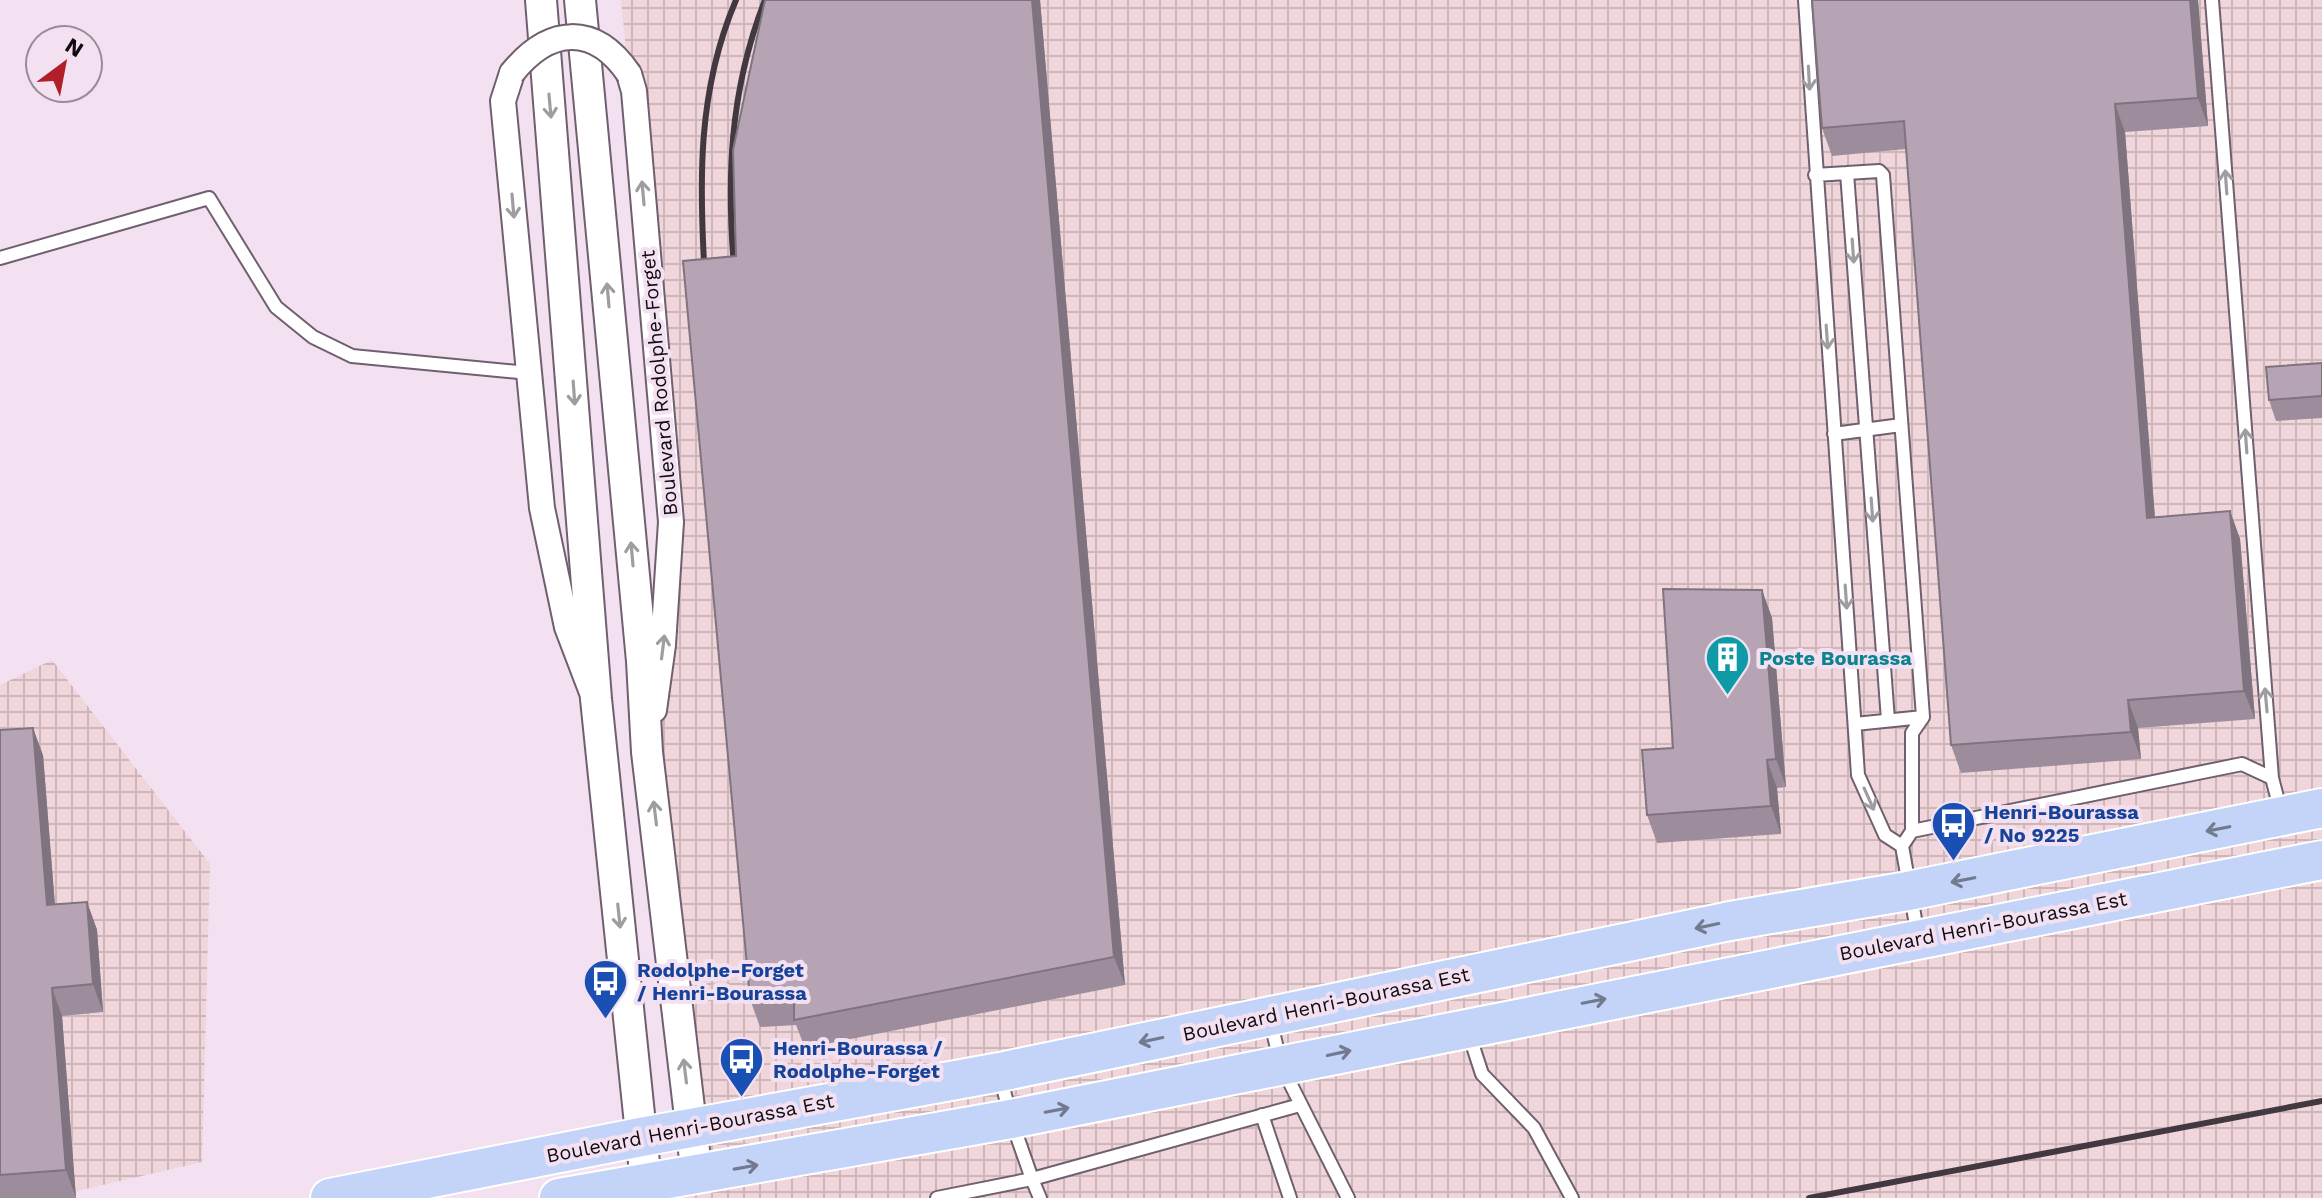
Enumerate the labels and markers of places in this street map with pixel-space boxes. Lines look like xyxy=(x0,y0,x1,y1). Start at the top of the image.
building icon: Poste Bourassa xyxy=(1704,634,1752,697)
place label: Poste Bourassa xyxy=(1759,646,1912,670)
bus stop icon: Henri-Bourassa / No 9225 xyxy=(1929,800,1977,863)
place label: Henri-Bourassa / No 9225 xyxy=(1984,800,2139,847)
bus stop icon: Rodolphe-Forget / Henri-Bourassa xyxy=(582,957,630,1020)
place label: Rodolphe-Forget / Henri-Bourassa xyxy=(637,958,807,1005)
bus stop icon: Henri-Bourassa / Rodolphe-Forget xyxy=(718,1036,766,1099)
place label: Henri-Bourassa / Rodolphe-Forget xyxy=(773,1036,943,1083)

